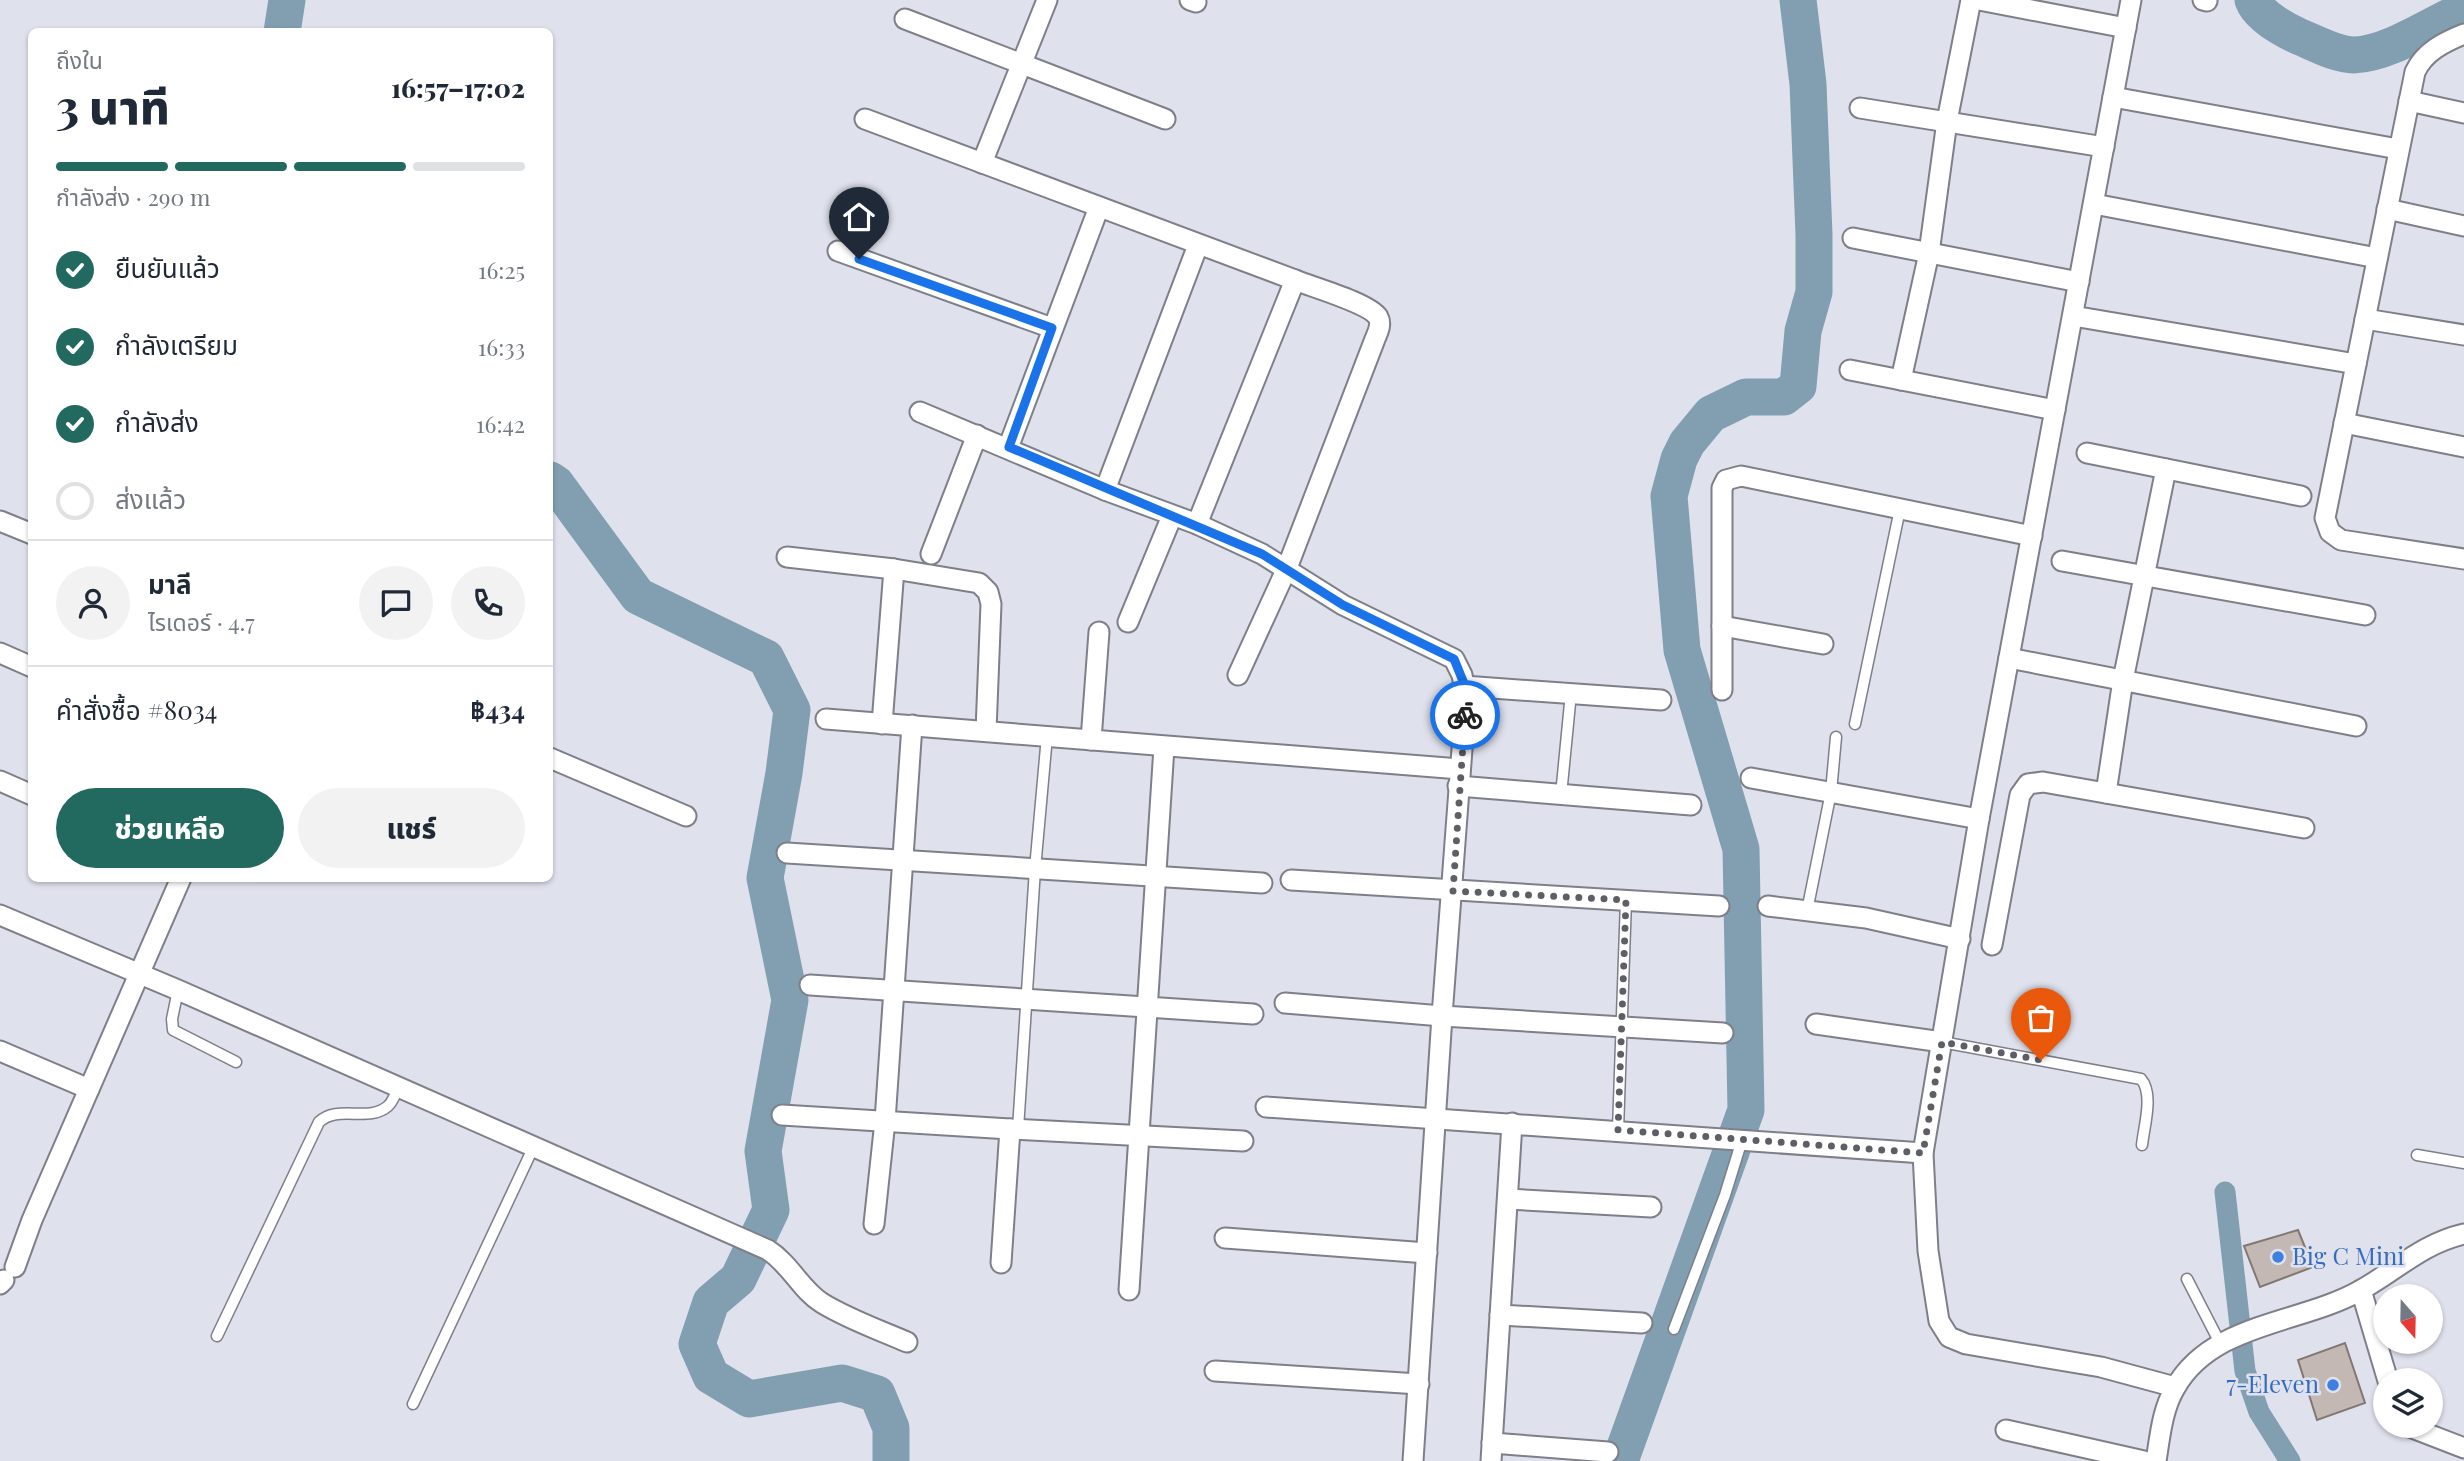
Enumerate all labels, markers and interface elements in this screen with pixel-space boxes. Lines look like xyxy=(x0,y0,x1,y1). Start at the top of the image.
text: ถึงใน xyxy=(56,44,103,75)
text: 16:57–17:02 xyxy=(391,70,525,105)
text: 3 นาที xyxy=(56,74,170,136)
text: กำลังส่ง · 290 m xyxy=(56,181,210,212)
pin xyxy=(829,187,889,259)
icon: home xyxy=(840,198,878,236)
text: ยืนยันแล้ว xyxy=(115,250,220,285)
icon: check xyxy=(56,251,94,289)
text: 16:25 xyxy=(478,254,525,285)
text: กำลังเตรียม xyxy=(115,327,238,362)
icon: check xyxy=(56,328,94,366)
text: 16:33 xyxy=(478,331,525,362)
text: กำลังส่ง xyxy=(115,404,199,439)
icon: check xyxy=(56,405,94,443)
text: 16:42 xyxy=(476,408,525,439)
text: ส่งแล้ว xyxy=(115,481,186,516)
button: person xyxy=(56,566,130,640)
text: มาลี xyxy=(148,566,192,601)
button: chat xyxy=(359,566,433,640)
button: phone xyxy=(451,566,525,640)
text: ไรเดอร์ · 4.7 xyxy=(148,606,255,637)
courier xyxy=(1430,680,1500,750)
text: คำสั่งซื้อ #8034 xyxy=(56,692,217,727)
text: ฿434 xyxy=(470,692,525,727)
icon: bike xyxy=(1446,696,1484,734)
button: ช่วยเหลือ xyxy=(56,788,284,868)
button: แชร์ xyxy=(298,788,525,868)
pin xyxy=(2011,988,2071,1060)
icon: bag xyxy=(2022,999,2060,1037)
place label: Big C Mini xyxy=(2292,1239,2404,1271)
marker: Big C Mini xyxy=(2270,1249,2286,1265)
north arrow xyxy=(2373,1284,2443,1354)
map controls xyxy=(2373,1284,2443,1438)
place label: 7-Eleven xyxy=(2226,1367,2319,1399)
button: layers xyxy=(2373,1368,2443,1438)
marker: 7-Eleven xyxy=(2325,1377,2341,1393)

